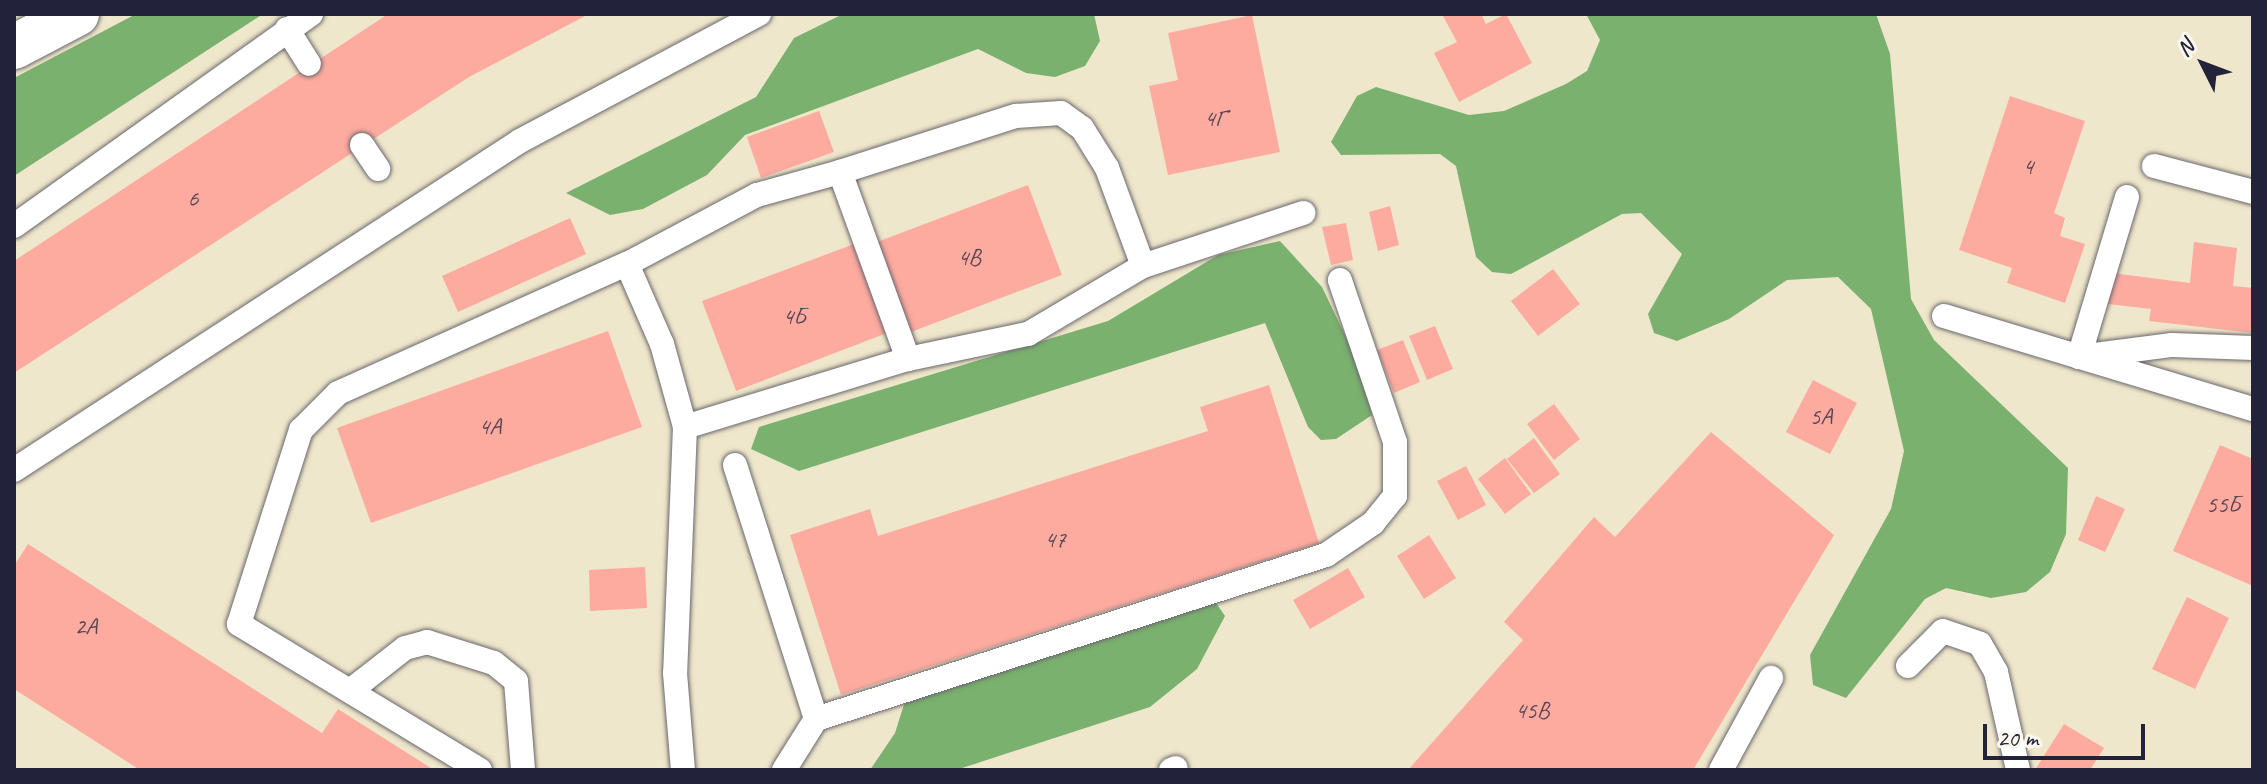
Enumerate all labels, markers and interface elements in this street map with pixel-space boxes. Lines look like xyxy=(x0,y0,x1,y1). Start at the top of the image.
north arrow xyxy=(2163,24,2243,104)
text: N xyxy=(2170,34,2200,62)
house number: 4Г xyxy=(1204,105,1226,133)
house number: 4 xyxy=(2023,153,2033,181)
house number: 6 xyxy=(188,185,198,213)
house number: 4В xyxy=(957,244,981,272)
house number: 4Б xyxy=(782,303,806,331)
house number: 5А xyxy=(1810,403,1832,431)
house number: 4А xyxy=(479,413,501,441)
house number: 55Б xyxy=(2206,491,2240,519)
house number: 47 xyxy=(1044,526,1066,554)
house number: 2А xyxy=(75,613,97,641)
house number: 45В xyxy=(1515,697,1549,725)
scale bar xyxy=(1987,708,2149,758)
text: 20 m xyxy=(1997,723,2038,753)

